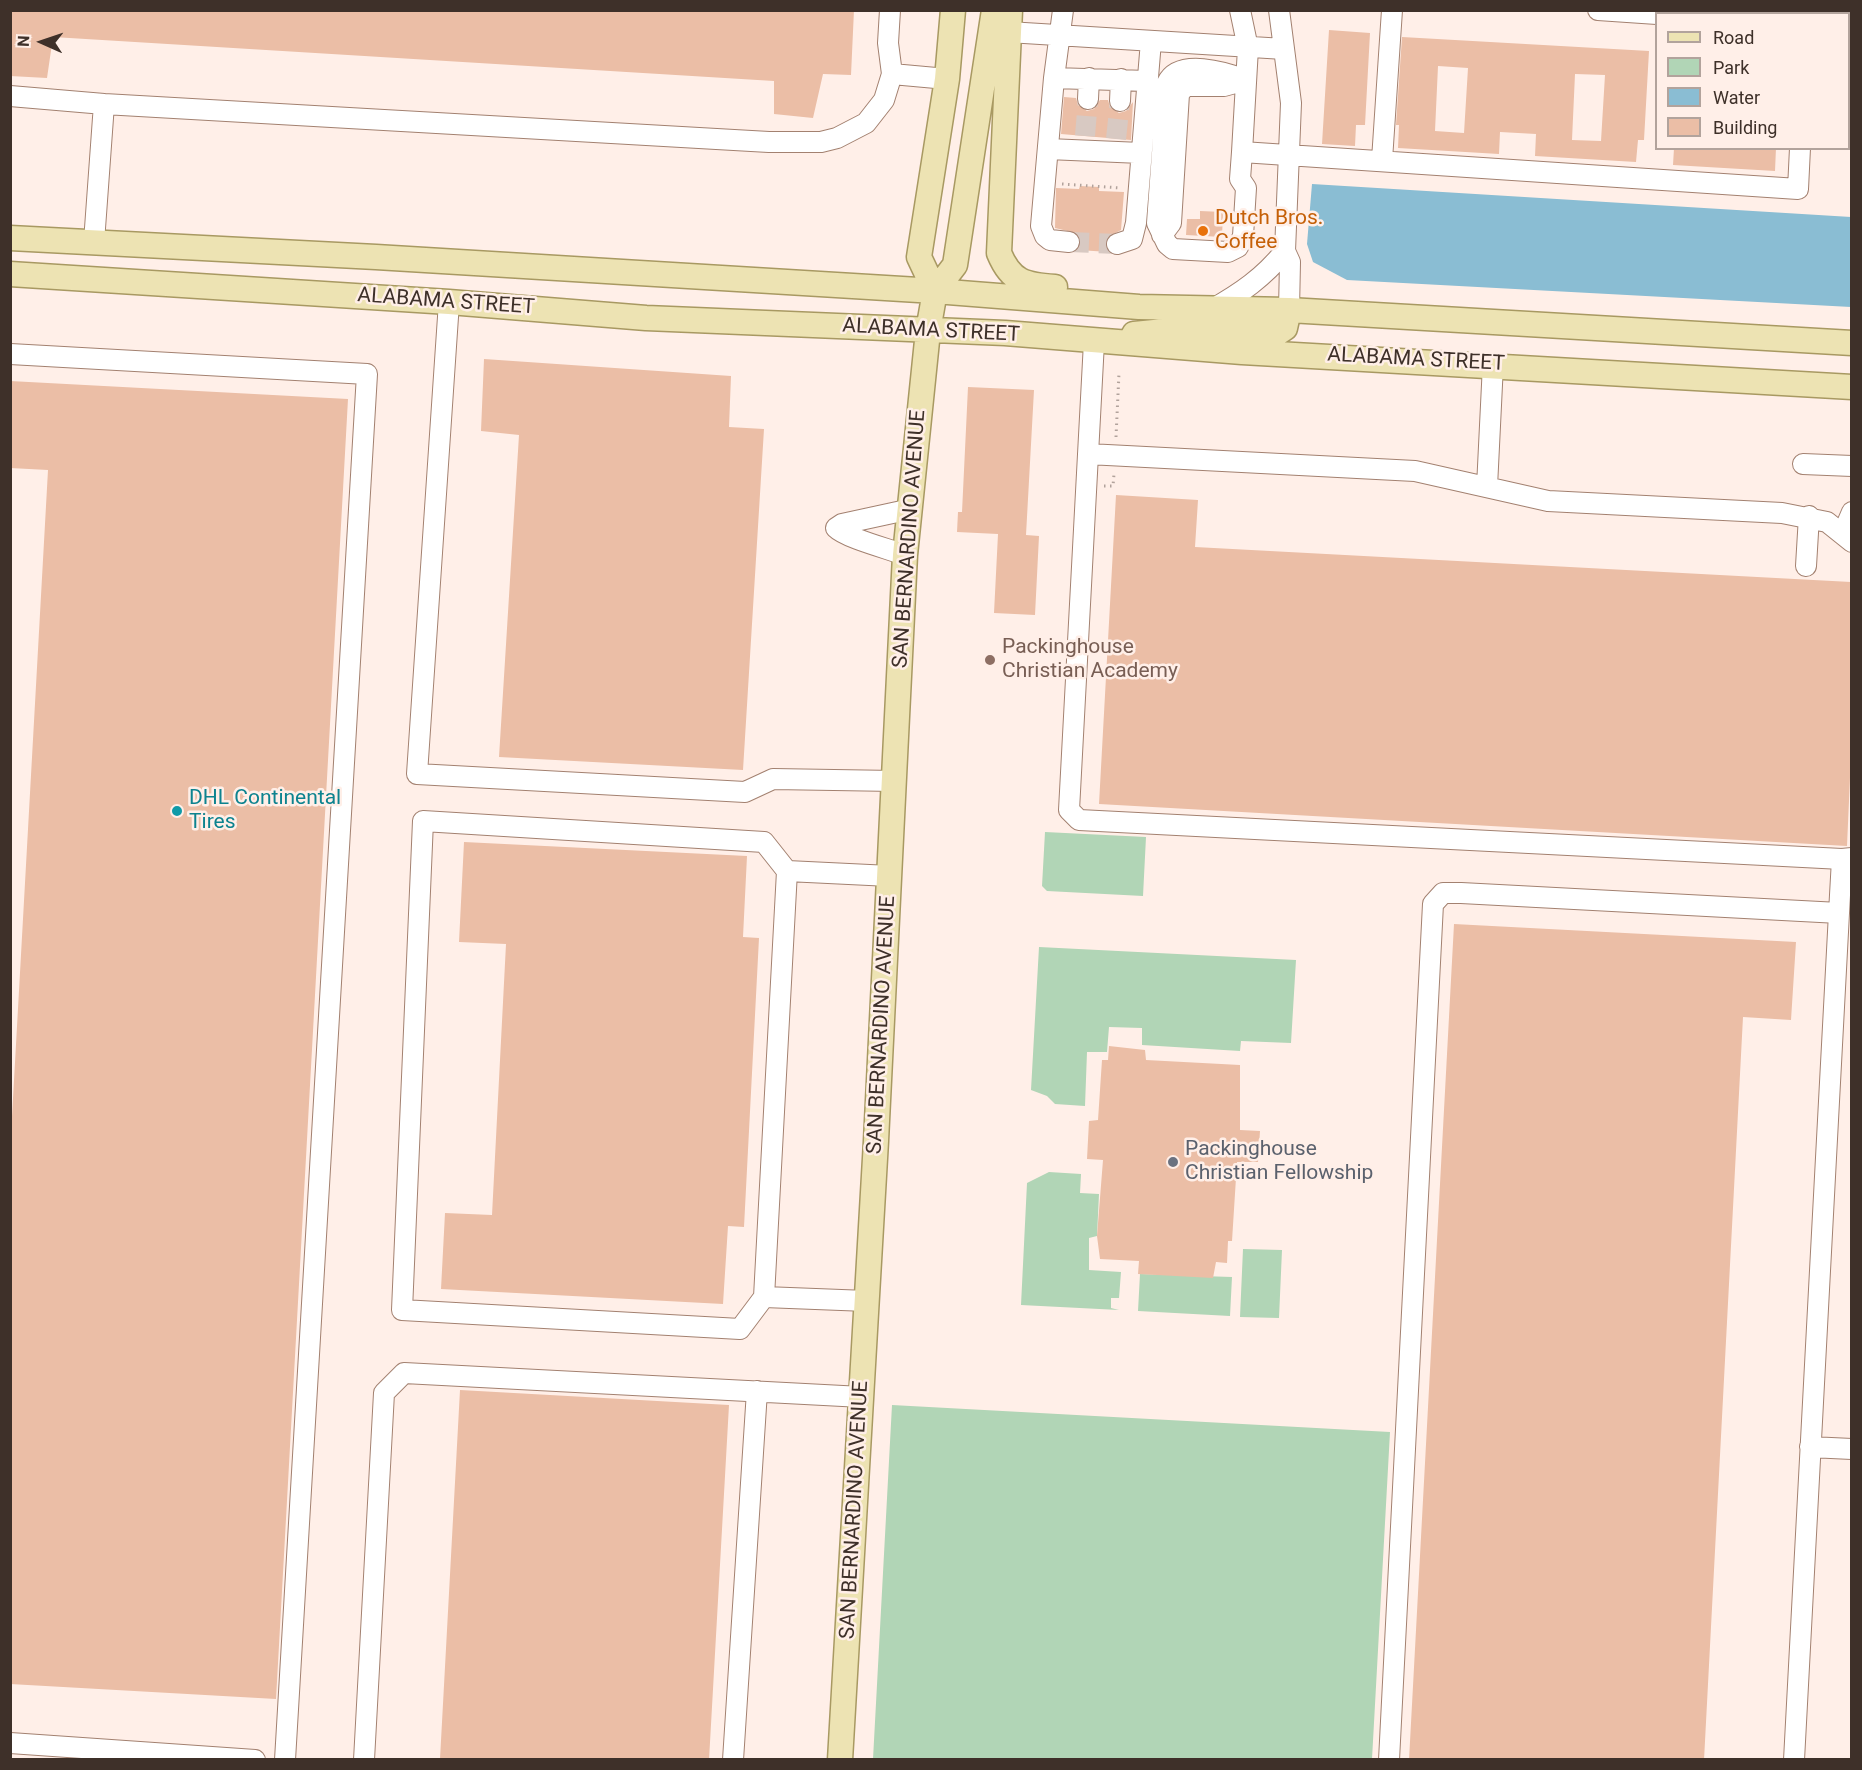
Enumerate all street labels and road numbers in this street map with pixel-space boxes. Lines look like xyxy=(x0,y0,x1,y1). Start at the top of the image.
street label: ALABAMA STREET xyxy=(357,283,535,321)
street label: ALABAMA STREET xyxy=(842,314,1020,348)
street label: ALABAMA STREET xyxy=(1327,343,1505,377)
street label: SAN BERNARDINO AVENUE xyxy=(888,409,932,669)
street label: SAN BERNARDINO AVENUE xyxy=(863,895,901,1155)
street label: SAN BERNARDINO AVENUE xyxy=(836,1380,874,1640)

